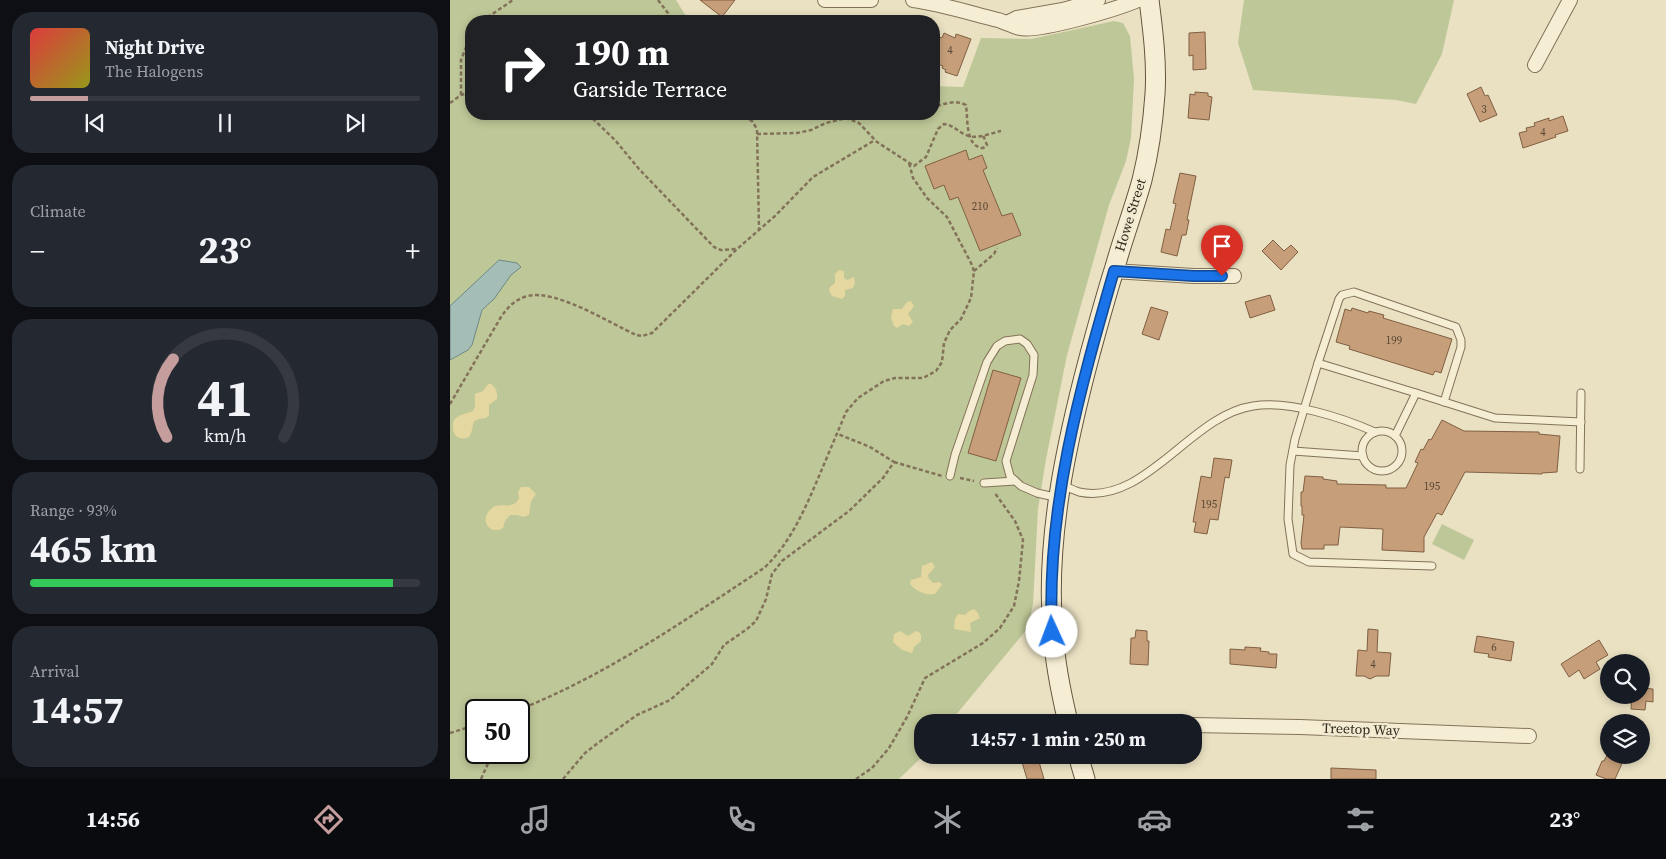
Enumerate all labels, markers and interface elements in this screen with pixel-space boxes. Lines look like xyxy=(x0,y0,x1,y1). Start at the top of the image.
text: 190 m xyxy=(573,29,669,77)
text: Night Drive xyxy=(105,34,205,60)
icon: right xyxy=(490,35,555,100)
house number: 4 xyxy=(947,43,953,58)
text: The Halogens xyxy=(105,60,203,82)
text: Garside Terrace xyxy=(573,74,727,104)
house number: 3 xyxy=(1481,102,1487,117)
icon: previous xyxy=(81,109,109,137)
icon: pause xyxy=(211,109,239,137)
icon: next xyxy=(341,109,369,137)
house number: 4 xyxy=(1540,125,1546,140)
street label: Howe Street xyxy=(1109,176,1151,254)
house number: 210 xyxy=(972,199,989,214)
text: Climate xyxy=(30,200,86,222)
text: 23° xyxy=(198,224,252,276)
pin xyxy=(1201,225,1243,276)
text: − xyxy=(30,232,45,270)
text: + xyxy=(405,232,420,270)
icon: arrive xyxy=(1208,232,1236,260)
house number: 199 xyxy=(1386,333,1402,348)
text: 41 xyxy=(197,362,253,433)
text: km/h xyxy=(204,423,247,448)
house number: 195 xyxy=(1424,479,1441,494)
house number: 195 xyxy=(1201,497,1218,512)
text: Range · 93% xyxy=(30,499,117,521)
text: 465 km xyxy=(30,523,157,575)
position arrow xyxy=(1025,605,1077,657)
house number: 6 xyxy=(1491,640,1497,655)
map controls xyxy=(1600,654,1650,764)
button: search xyxy=(1600,654,1650,704)
house number: 4 xyxy=(1370,657,1376,672)
text: Arrival xyxy=(30,660,79,682)
text: 14:57 xyxy=(30,684,124,736)
speed limit sign: 50 xyxy=(465,699,530,764)
button: layers xyxy=(1600,714,1650,764)
street label: Treetop Way xyxy=(1322,718,1401,740)
text: 14:57 · 1 min · 250 m xyxy=(970,726,1146,752)
icon: directions xyxy=(311,802,346,837)
icon: music xyxy=(518,802,553,837)
icon: phone xyxy=(724,802,759,837)
icon: climate xyxy=(930,802,965,837)
icon: car xyxy=(1137,802,1172,837)
icon: filters xyxy=(1343,802,1378,837)
text: 14:56 xyxy=(86,804,140,834)
text: 23° xyxy=(1549,804,1580,834)

